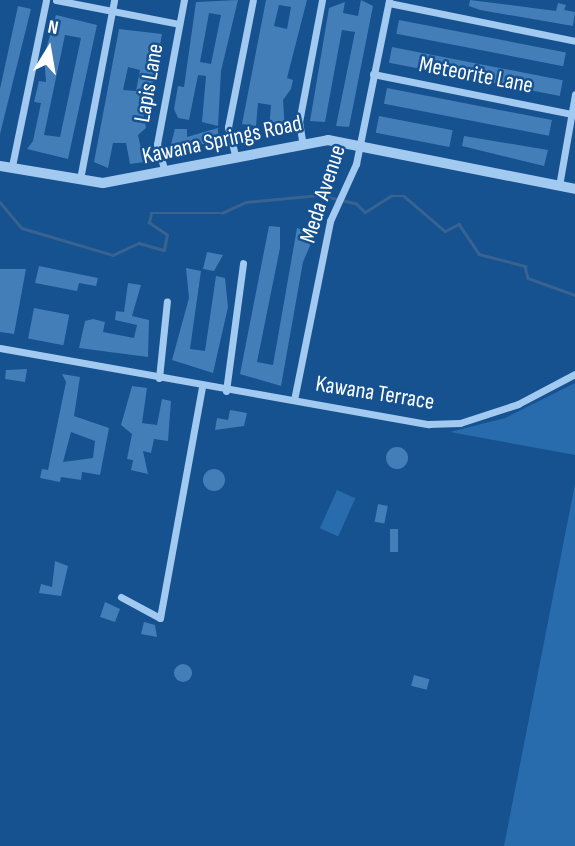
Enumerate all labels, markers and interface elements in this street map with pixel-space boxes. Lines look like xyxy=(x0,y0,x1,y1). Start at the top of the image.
north arrow xyxy=(14,14,84,84)
text: N xyxy=(46,16,60,40)
street label: Lapis Lane xyxy=(129,41,169,125)
street label: Meteorite Lane xyxy=(417,50,535,100)
street label: Kawana Springs Road xyxy=(140,110,304,170)
street label: Meda Avenue xyxy=(294,142,352,246)
street label: Kawana Terrace xyxy=(314,370,436,416)

